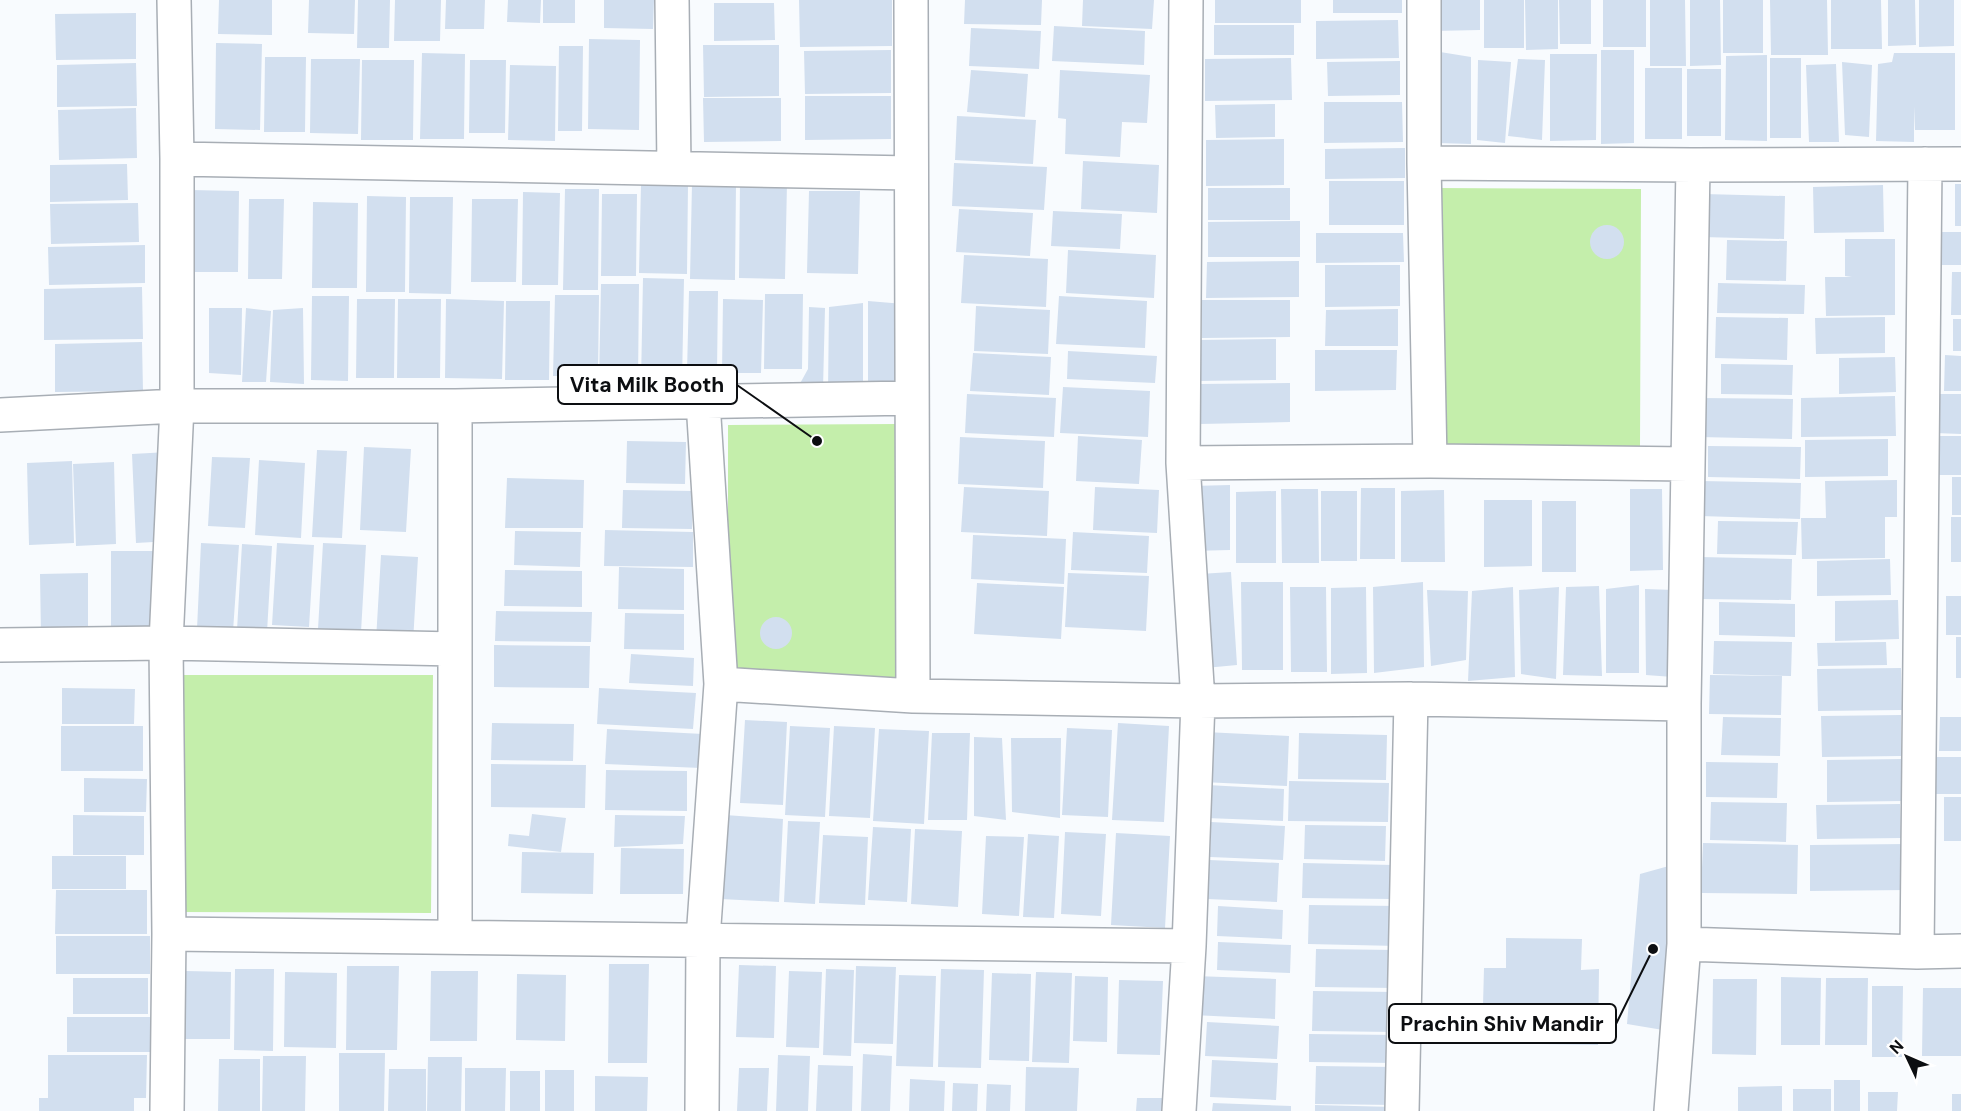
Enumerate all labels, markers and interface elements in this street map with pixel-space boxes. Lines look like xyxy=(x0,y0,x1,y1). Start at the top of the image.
callout: Vita Milk Booth xyxy=(558,365,737,404)
text: Vita Milk Booth xyxy=(570,371,724,399)
callout: Prachin Shiv Mandir xyxy=(1389,1004,1616,1043)
text: Prachin Shiv Mandir xyxy=(1400,1010,1604,1038)
north arrow xyxy=(1877,1027,1937,1087)
text: N xyxy=(1885,1035,1908,1058)

